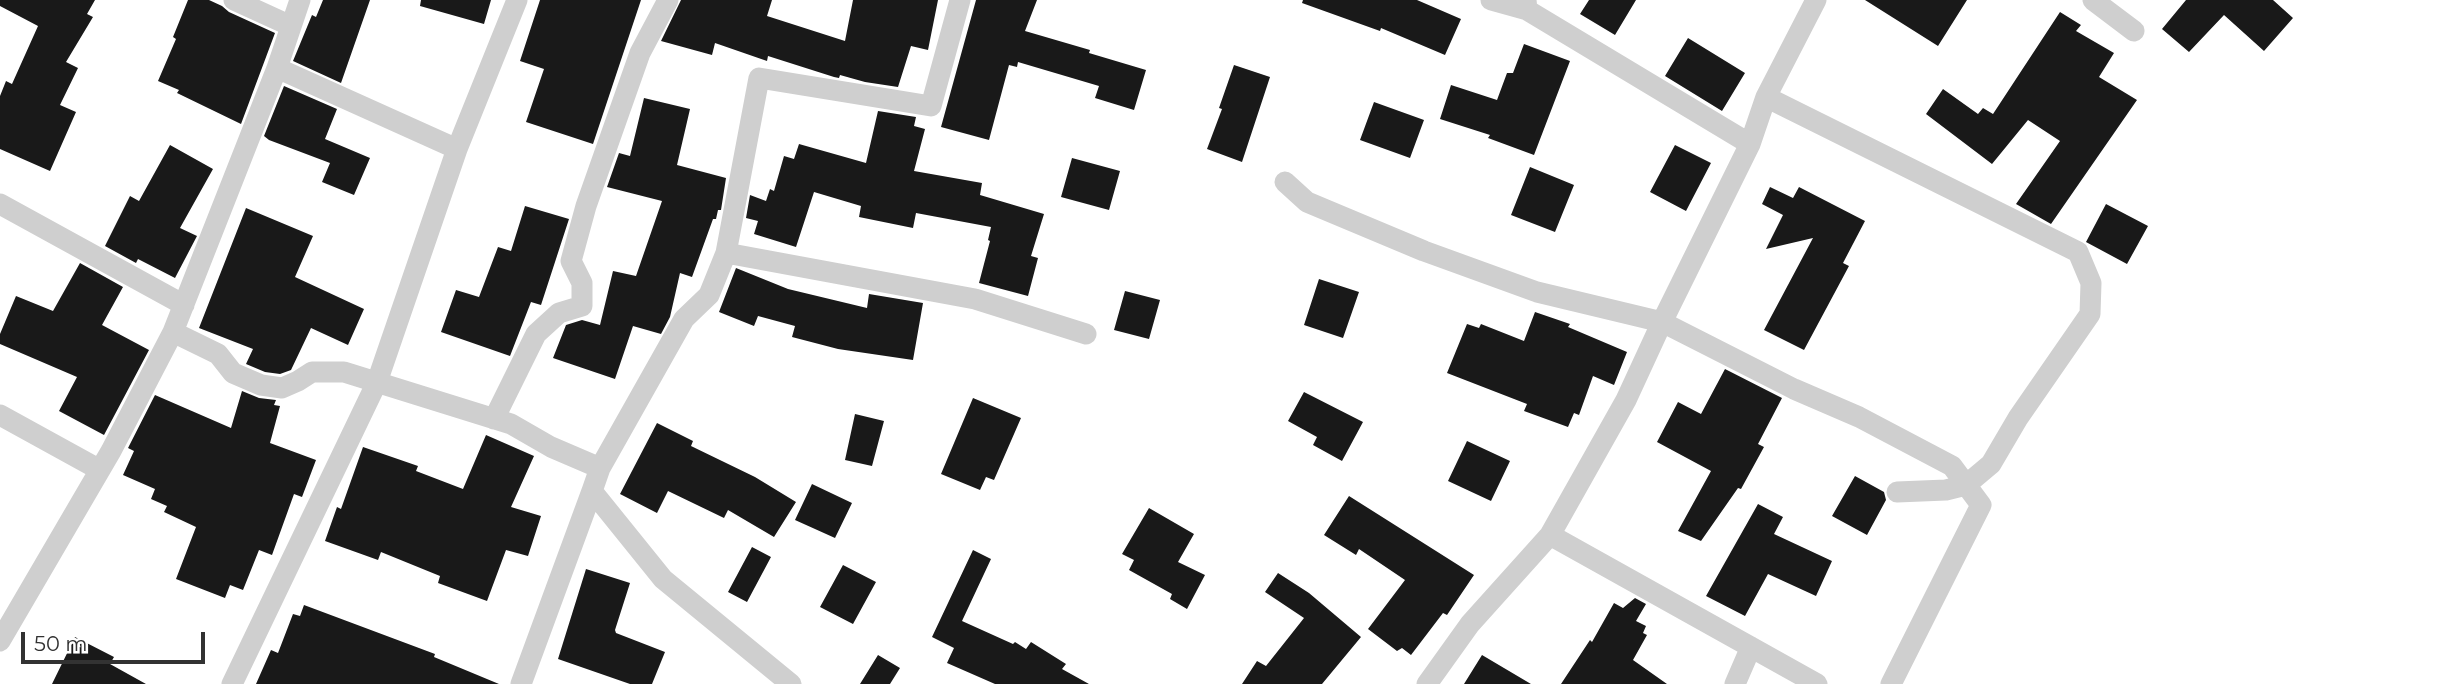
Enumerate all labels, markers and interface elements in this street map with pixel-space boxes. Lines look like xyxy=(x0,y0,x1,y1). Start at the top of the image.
scale bar xyxy=(24,618,208,662)
text: 50 m xyxy=(34,631,88,656)

